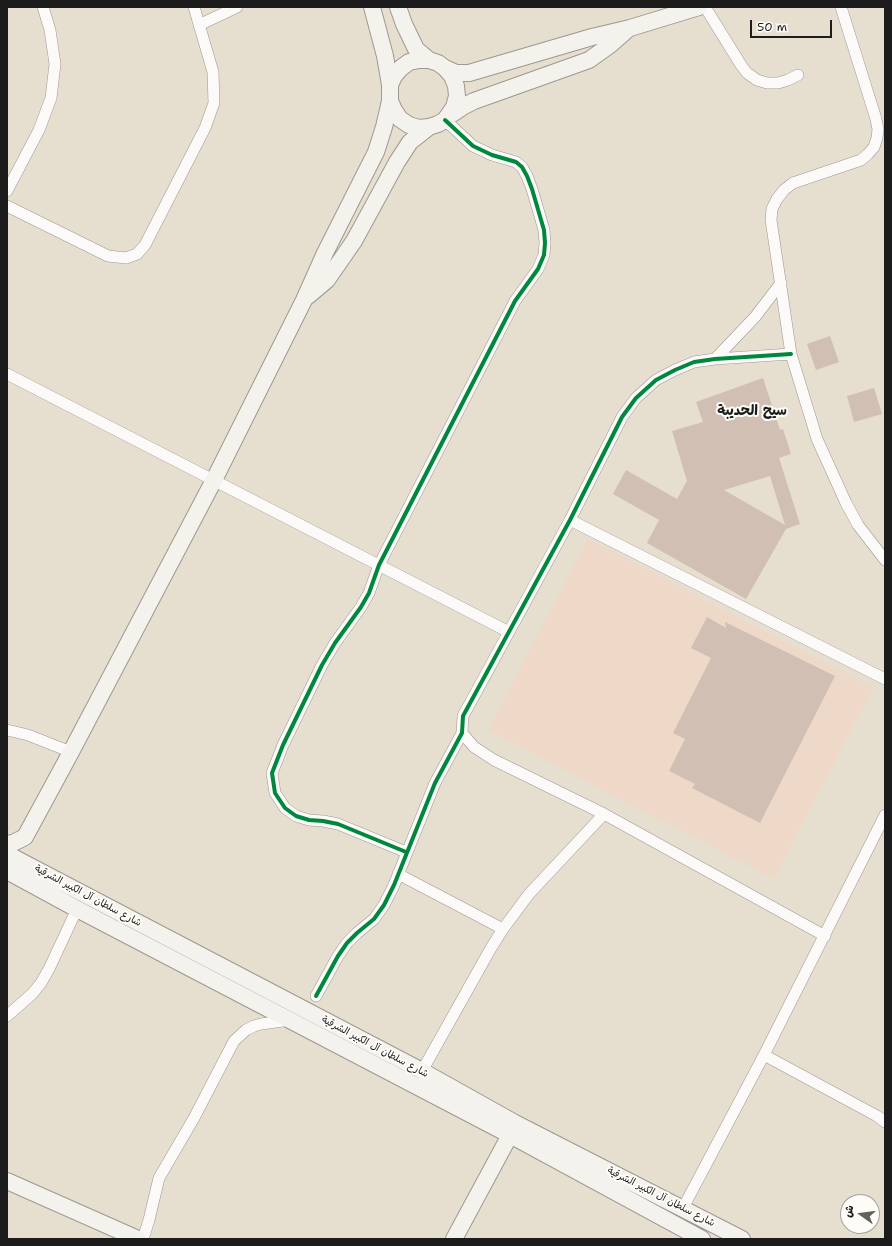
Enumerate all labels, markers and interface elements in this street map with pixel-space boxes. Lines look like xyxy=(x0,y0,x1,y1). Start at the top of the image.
scale bar xyxy=(752,12,834,38)
text: 50 m xyxy=(757,19,787,35)
district label: سيح الحديبة xyxy=(717,403,787,419)
street label: شارع سلطان آل الكبير الشرقية xyxy=(33,863,143,929)
street label: شارع سلطان آل الكبير الشرقية xyxy=(320,1014,430,1080)
street label: شارع سلطان آل الكبير الشرقية xyxy=(605,1165,717,1229)
north arrow xyxy=(840,1194,880,1234)
text: ش xyxy=(840,1204,858,1219)

